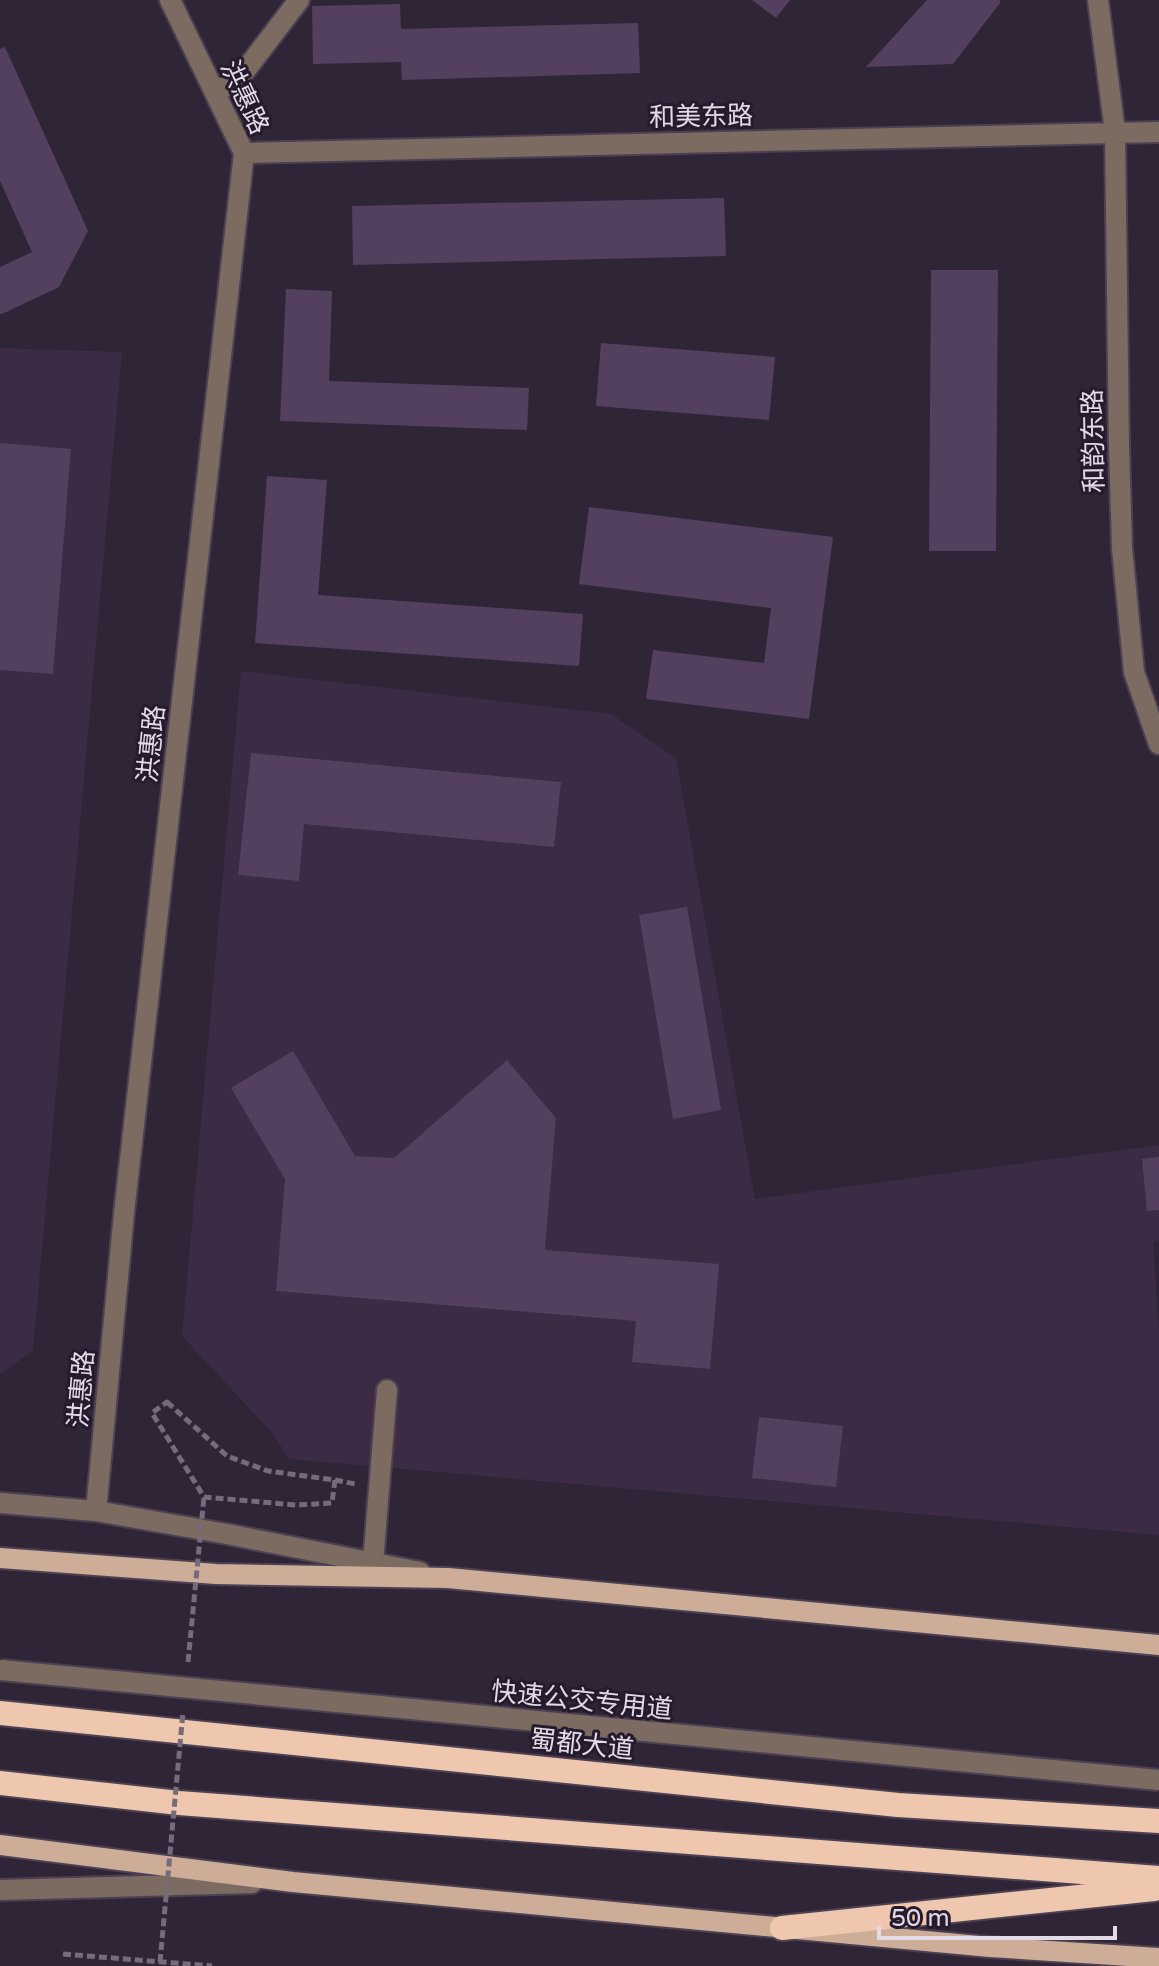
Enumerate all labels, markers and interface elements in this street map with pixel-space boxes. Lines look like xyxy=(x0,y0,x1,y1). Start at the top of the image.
street label: 洪惠路 xyxy=(214,55,275,139)
street label: 和美东路 xyxy=(649,100,753,133)
street label: 和韵东路 xyxy=(1077,389,1110,493)
street label: 洪惠路 xyxy=(132,704,171,784)
street label: 洪惠路 xyxy=(63,1349,100,1429)
street label: 快速公交专用道 xyxy=(490,1676,674,1725)
street label: 蜀都大道 xyxy=(529,1724,635,1765)
scale bar xyxy=(879,1890,1115,1940)
text: 50 m xyxy=(891,1904,949,1933)

